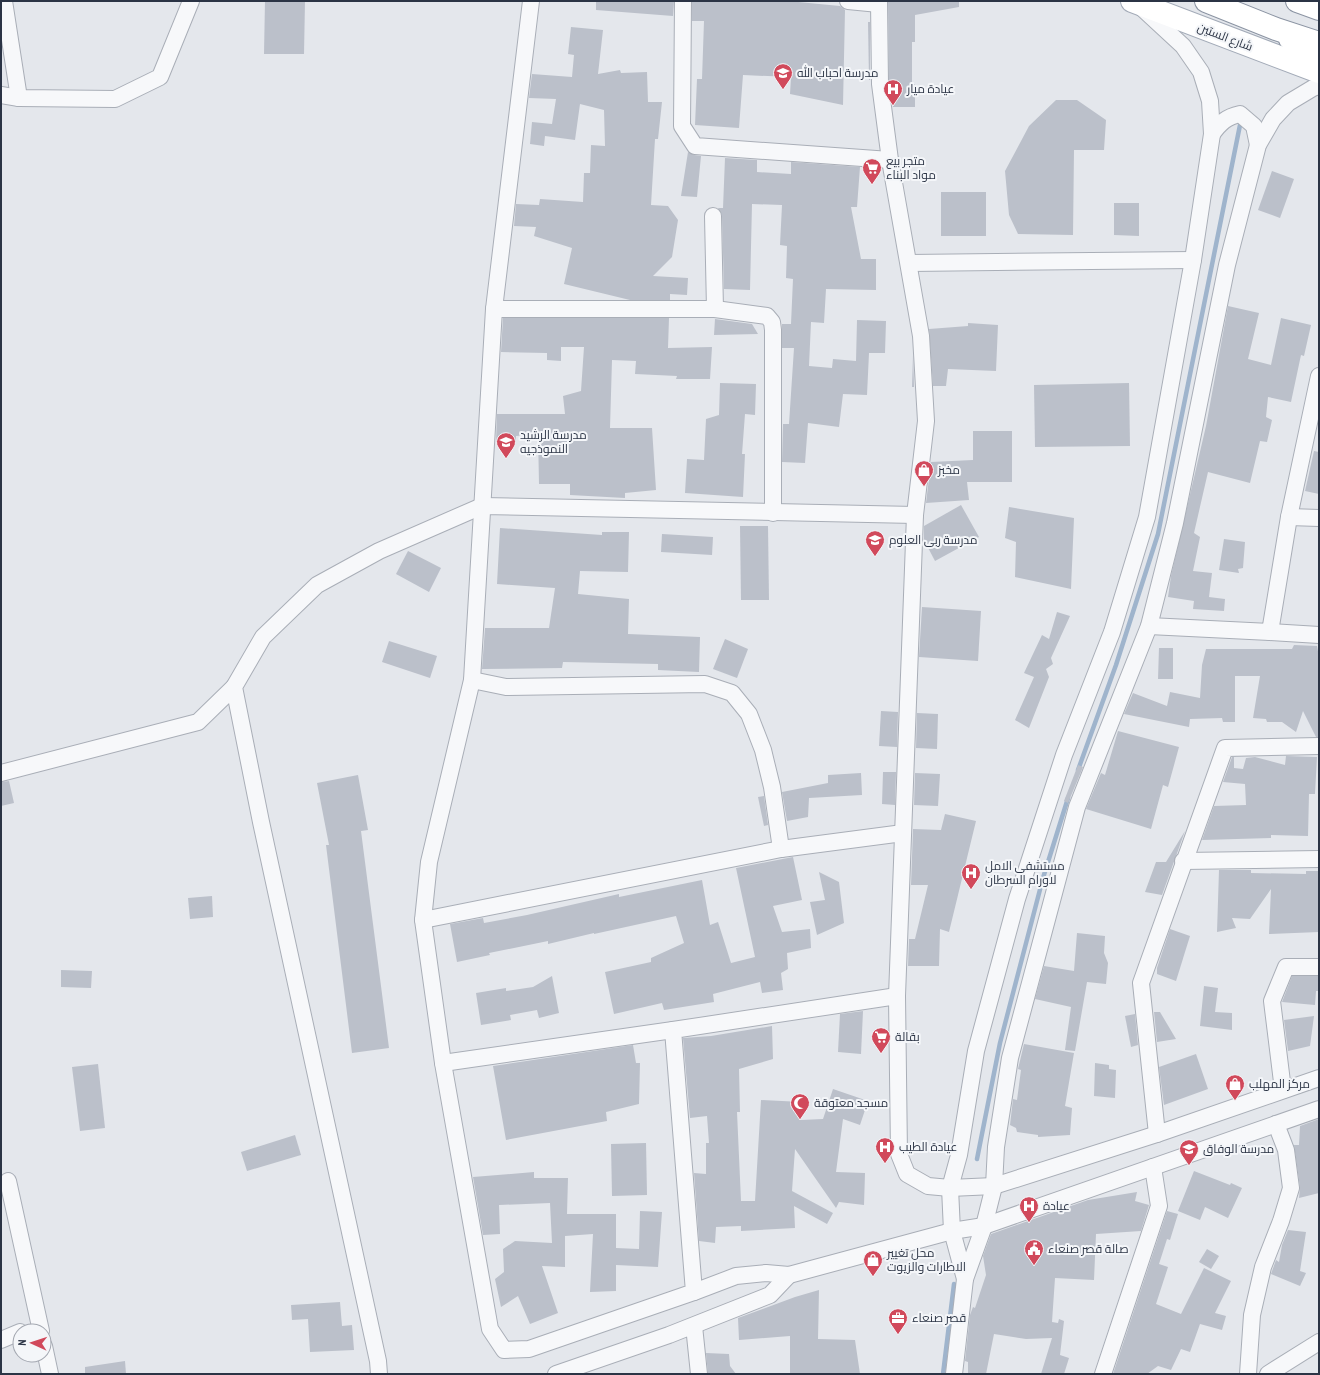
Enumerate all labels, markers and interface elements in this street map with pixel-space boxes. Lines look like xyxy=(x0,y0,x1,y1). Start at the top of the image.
street label: شارع الستين xyxy=(1195,19,1255,55)
school or university icon: مدرسة احباب الله xyxy=(772,62,794,90)
place label: مدرسة احباب الله xyxy=(797,65,879,80)
hospital icon: عيادة ميار xyxy=(882,78,904,106)
place label: عيادة ميار xyxy=(906,81,954,96)
place label: متجر بيع مواد البناء xyxy=(886,153,936,182)
supermarket icon: متجر بيع مواد البناء xyxy=(861,157,883,185)
place label: مدرسة الرشيد النموذجيه xyxy=(520,427,587,456)
school or university icon: مدرسة الرشيد النموذجيه xyxy=(495,431,517,459)
shop icon: مخبز xyxy=(913,459,935,487)
place label: مخبز xyxy=(937,462,960,477)
school or university icon: مدرسة ربى العلوم xyxy=(864,529,886,557)
place label: مدرسة ربى العلوم xyxy=(889,532,978,548)
place label: مستشفى الامل لاورام السرطان xyxy=(985,858,1065,888)
hospital icon: مستشفى الامل لاورام السرطان xyxy=(960,862,982,890)
supermarket icon: بقالة xyxy=(870,1026,892,1054)
place label: بقالة xyxy=(895,1029,920,1044)
shop icon: مركز المهلب xyxy=(1224,1073,1246,1101)
place label: مركز المهلب xyxy=(1249,1076,1310,1091)
mosque icon: مسجد معتوقة xyxy=(789,1092,811,1120)
place label: مسجد معتوقة xyxy=(814,1095,888,1110)
hospital icon: عيادة الطيب xyxy=(874,1136,896,1164)
school or university icon: مدرسة الوفاق xyxy=(1178,1138,1200,1166)
place label: عيادة الطيب xyxy=(899,1139,957,1154)
place label: مدرسة الوفاق xyxy=(1203,1141,1274,1156)
hospital icon: عيادة xyxy=(1018,1195,1040,1223)
place label: عيادة xyxy=(1043,1198,1070,1213)
public building icon: صالة قصر صنعاء xyxy=(1023,1238,1045,1266)
place label: صالة قصر صنعاء xyxy=(1048,1241,1129,1256)
place label: محل تغيير الاطارات والزيوت xyxy=(886,1245,966,1274)
shop icon: محل تغيير الاطارات والزيوت xyxy=(862,1249,884,1277)
office icon: قصر صنعاء xyxy=(887,1307,909,1335)
place label: قصر صنعاء xyxy=(912,1310,966,1325)
north arrow xyxy=(12,1323,52,1363)
text: N xyxy=(15,1339,29,1346)

